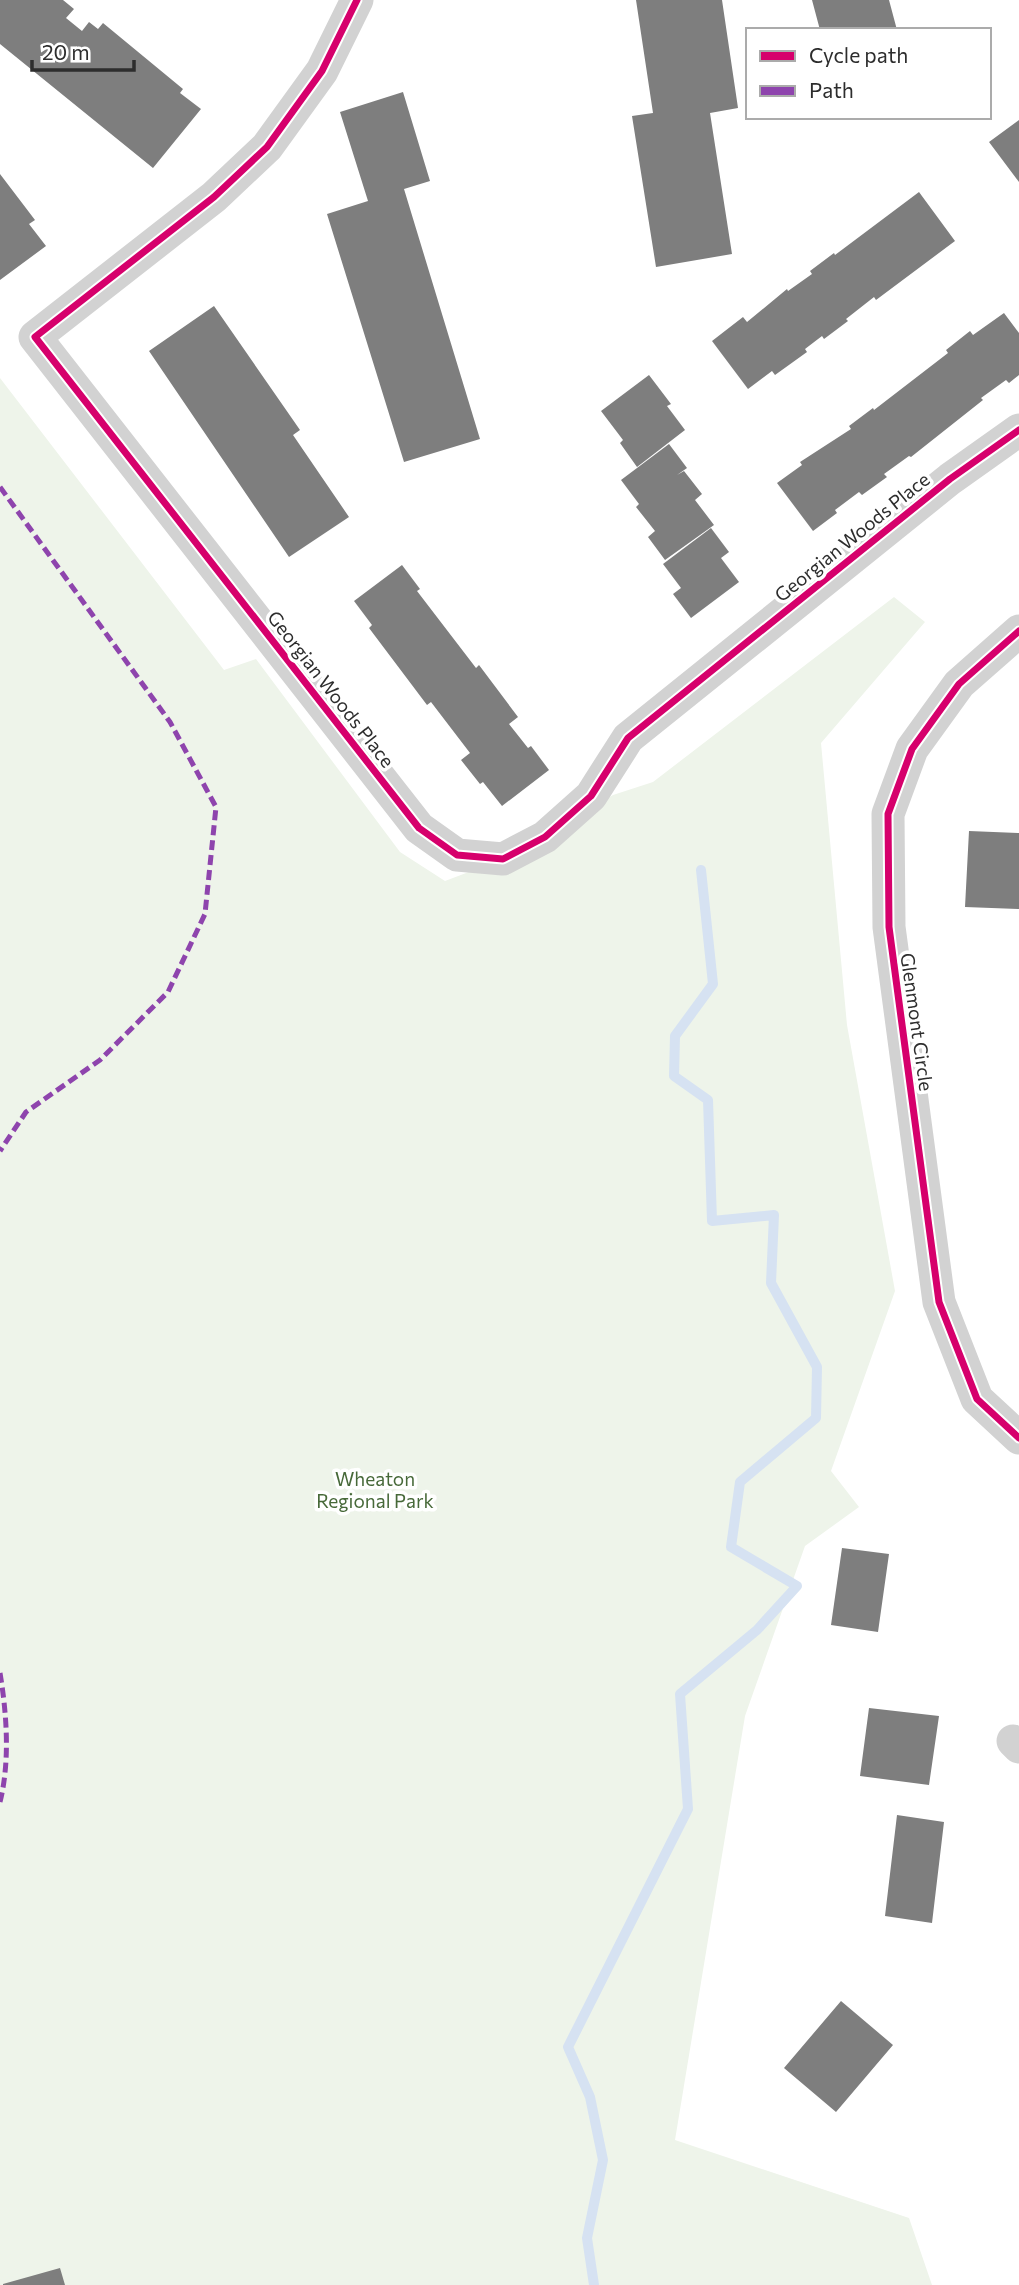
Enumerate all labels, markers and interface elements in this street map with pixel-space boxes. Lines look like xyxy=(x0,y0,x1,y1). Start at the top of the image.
scale bar xyxy=(32,28,133,72)
legend xyxy=(746,28,991,119)
text: 20 m xyxy=(42,39,90,64)
text: Cycle path xyxy=(809,42,908,67)
text: Path xyxy=(809,77,854,102)
street label: Georgian Woods Place xyxy=(770,467,934,606)
street label: Georgian Woods Place xyxy=(263,606,400,772)
street label: Glenmont Circle xyxy=(896,951,939,1093)
park label: Wheaton Regional Park xyxy=(316,1467,434,1512)

